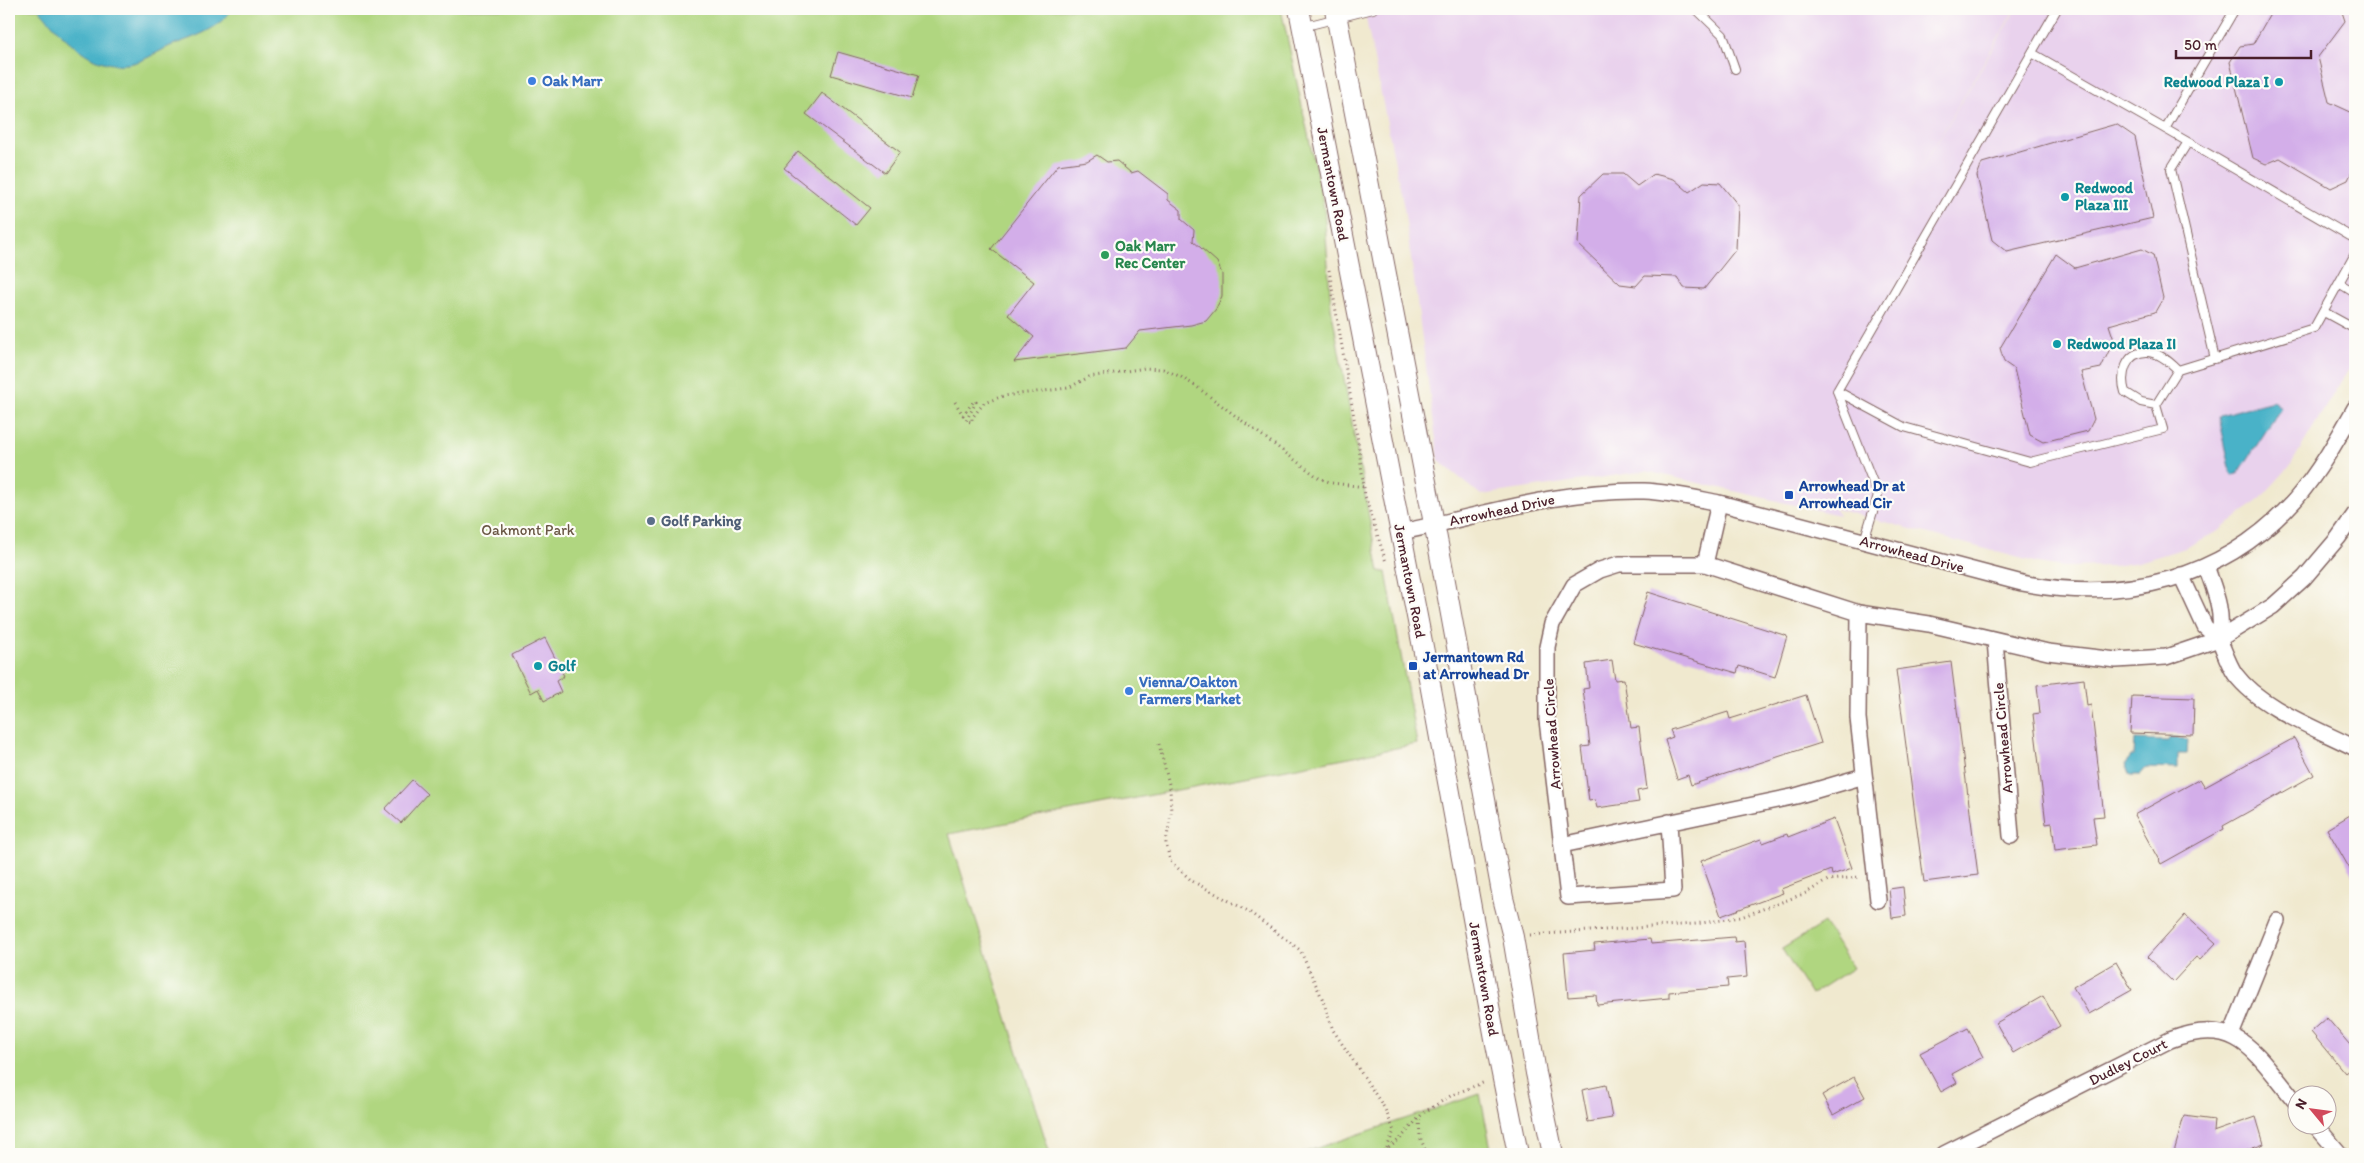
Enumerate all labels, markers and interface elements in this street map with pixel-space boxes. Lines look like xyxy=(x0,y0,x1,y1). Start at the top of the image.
scale bar xyxy=(2176,28,2312,60)
text: 50 m xyxy=(2184,36,2217,54)
place label: Oak Marr xyxy=(542,72,604,90)
place label: Redwood Plaza I xyxy=(2164,73,2269,91)
marker: Oak Marr xyxy=(526,75,538,87)
marker: Redwood Plaza I xyxy=(2273,76,2285,88)
street label: Jermantown Road xyxy=(1313,125,1353,243)
place label: Redwood Plaza III xyxy=(2075,179,2134,214)
marker: Redwood Plaza III xyxy=(2059,191,2071,203)
place label: Oak Marr Rec Center xyxy=(1115,237,1186,272)
marker: Oak Marr Rec Center xyxy=(1099,249,1111,261)
place label: Redwood Plaza II xyxy=(2067,335,2176,353)
marker: Redwood Plaza II xyxy=(2051,338,2063,350)
place label: Arrowhead Dr at Arrowhead Cir xyxy=(1798,477,1905,512)
marker: Arrowhead Dr at Arrowhead Cir xyxy=(1783,489,1795,501)
street label: Arrowhead Drive xyxy=(1448,490,1556,530)
place label: Golf Parking xyxy=(661,512,742,531)
marker: Golf Parking xyxy=(645,515,657,527)
park label: Oakmont Park xyxy=(481,521,575,539)
street label: Jermantown Road xyxy=(1390,522,1430,640)
street label: Arrowhead Drive xyxy=(1858,531,1966,577)
place label: Jermantown Rd at Arrowhead Dr xyxy=(1422,648,1530,683)
place label: Golf xyxy=(548,657,576,675)
marker: Golf xyxy=(532,660,544,672)
marker: Jermantown Rd at Arrowhead Dr xyxy=(1407,660,1419,672)
place label: Vienna/Oakton Farmers Market xyxy=(1139,673,1241,708)
street label: Arrowhead Circle xyxy=(1539,678,1565,790)
street label: Arrowhead Circle xyxy=(1989,682,2017,794)
marker: Vienna/Oakton Farmers Market xyxy=(1123,685,1135,697)
street label: Jermantown Road xyxy=(1465,920,1503,1038)
street label: Dudley Court xyxy=(2086,1034,2171,1089)
north arrow xyxy=(2286,1086,2336,1136)
text: N xyxy=(2291,1096,2311,1112)

